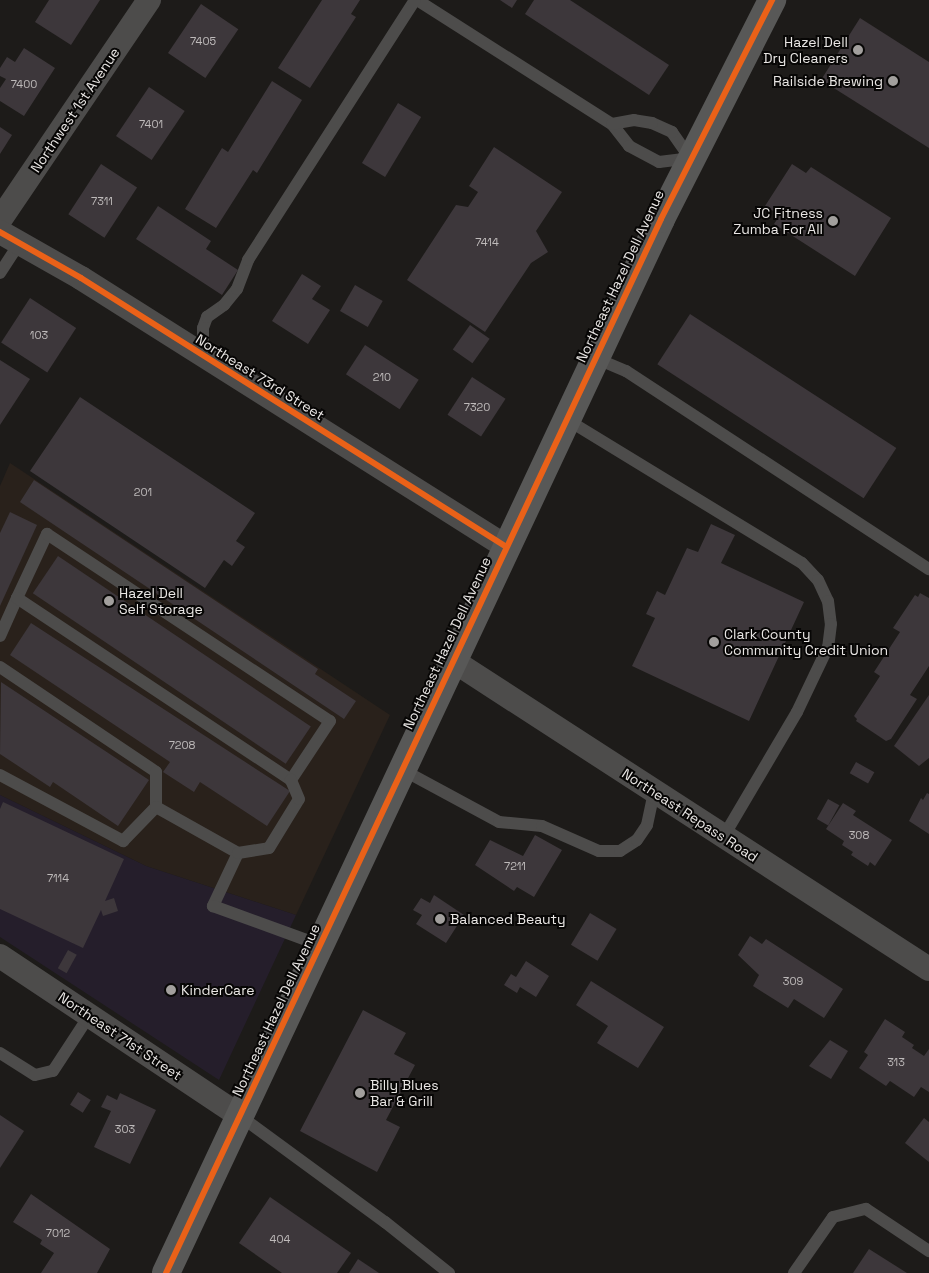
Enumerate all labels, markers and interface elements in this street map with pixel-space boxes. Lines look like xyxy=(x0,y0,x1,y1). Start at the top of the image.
house number: 7405 xyxy=(190,34,216,48)
place label: Hazel Dell Dry Cleaners xyxy=(763,34,848,66)
street label: Northwest 1st Avenue xyxy=(27,44,123,176)
marker: Hazel Dell Dry Cleaners xyxy=(852,44,864,56)
place label: Railside Brewing xyxy=(773,73,883,89)
marker: Railside Brewing xyxy=(887,75,899,87)
house number: 7400 xyxy=(11,77,37,91)
house number: 7401 xyxy=(139,117,163,131)
street label: Northeast Hazel Dell Avenue xyxy=(572,187,668,365)
house number: 7311 xyxy=(91,194,113,208)
place label: JC Fitness Zumba For All xyxy=(733,205,823,238)
marker: JC Fitness Zumba For All xyxy=(827,215,839,227)
house number: 7414 xyxy=(475,235,499,249)
house number: 103 xyxy=(30,328,48,342)
street label: Northeast 73rd Street xyxy=(193,331,327,423)
house number: 210 xyxy=(373,370,391,384)
house number: 7320 xyxy=(464,400,490,414)
house number: 201 xyxy=(134,485,152,499)
street label: Northeast Hazel Dell Avenue xyxy=(399,554,495,732)
place label: Hazel Dell Self Storage xyxy=(119,585,203,618)
marker: Hazel Dell Self Storage xyxy=(103,595,115,607)
place label: Clark County Community Credit Union xyxy=(724,626,888,658)
marker: Clark County Community Credit Union xyxy=(708,636,720,648)
house number: 7208 xyxy=(169,738,195,752)
street label: Northeast Repass Road xyxy=(619,765,761,865)
house number: 308 xyxy=(849,828,869,842)
house number: 7211 xyxy=(504,859,526,873)
house number: 7114 xyxy=(47,871,69,885)
place label: Balanced Beauty xyxy=(450,911,566,927)
marker: Balanced Beauty xyxy=(434,913,446,925)
street label: Northeast Hazel Dell Avenue xyxy=(228,921,324,1099)
house number: 309 xyxy=(783,974,803,988)
place label: KinderCare xyxy=(181,982,254,998)
marker: KinderCare xyxy=(165,984,177,996)
street label: Northeast 71st Street xyxy=(55,988,185,1084)
house number: 313 xyxy=(887,1055,905,1069)
place label: Billy Blues Bar & Grill xyxy=(370,1077,439,1110)
marker: Billy Blues Bar & Grill xyxy=(354,1087,366,1099)
house number: 303 xyxy=(115,1122,135,1136)
house number: 7012 xyxy=(46,1226,70,1240)
house number: 404 xyxy=(270,1232,290,1246)

